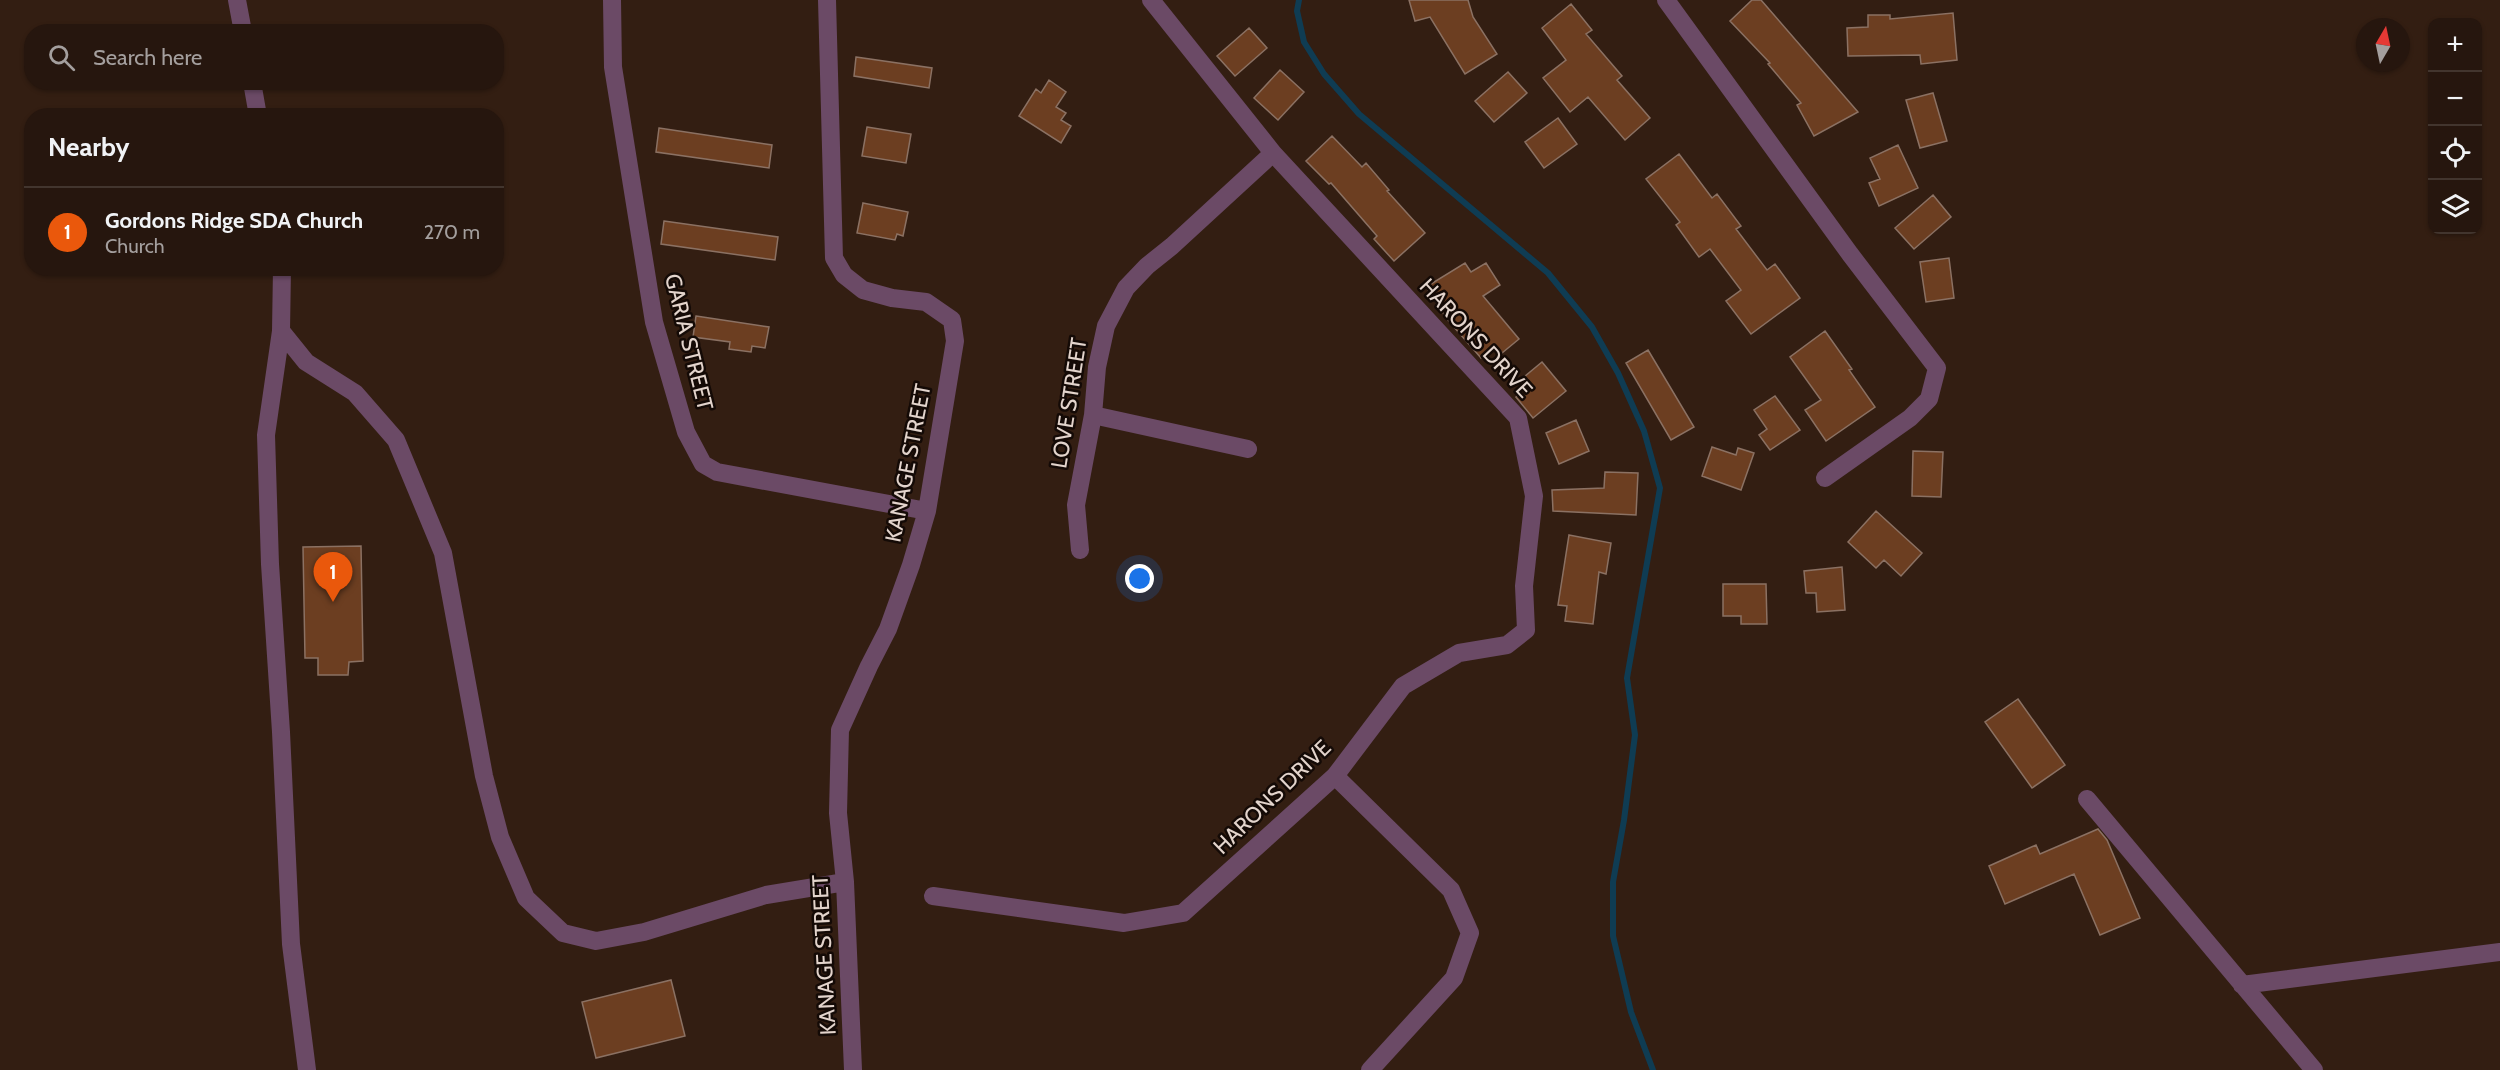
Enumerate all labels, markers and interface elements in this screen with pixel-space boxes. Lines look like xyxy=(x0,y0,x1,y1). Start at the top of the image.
north arrow xyxy=(2356,18,2410,72)
map controls xyxy=(2428,18,2482,234)
button: + xyxy=(2428,18,2482,72)
search box xyxy=(24,24,504,90)
icon: search xyxy=(45,41,78,74)
text: Search here xyxy=(93,44,202,71)
button: − xyxy=(2428,72,2482,126)
button: locate xyxy=(2428,126,2482,180)
text: Nearby xyxy=(48,131,129,163)
button: layers xyxy=(2428,180,2482,234)
text: Gordons Ridge SDA Church xyxy=(105,207,363,234)
text: 1 xyxy=(64,220,71,244)
text: 270 m xyxy=(424,220,480,244)
text: Church xyxy=(105,234,165,258)
street label: GARIA STREET xyxy=(659,271,719,413)
street label: HARONS DRIVE xyxy=(1414,273,1538,403)
street label: LOVE STREET xyxy=(1045,336,1093,470)
street label: KANAGE STREET xyxy=(879,381,937,544)
pin: 1 xyxy=(314,552,352,602)
your location xyxy=(1125,564,1154,593)
street label: HARONS DRIVE xyxy=(1208,734,1336,860)
street label: KANAGE STREET xyxy=(806,874,842,1036)

